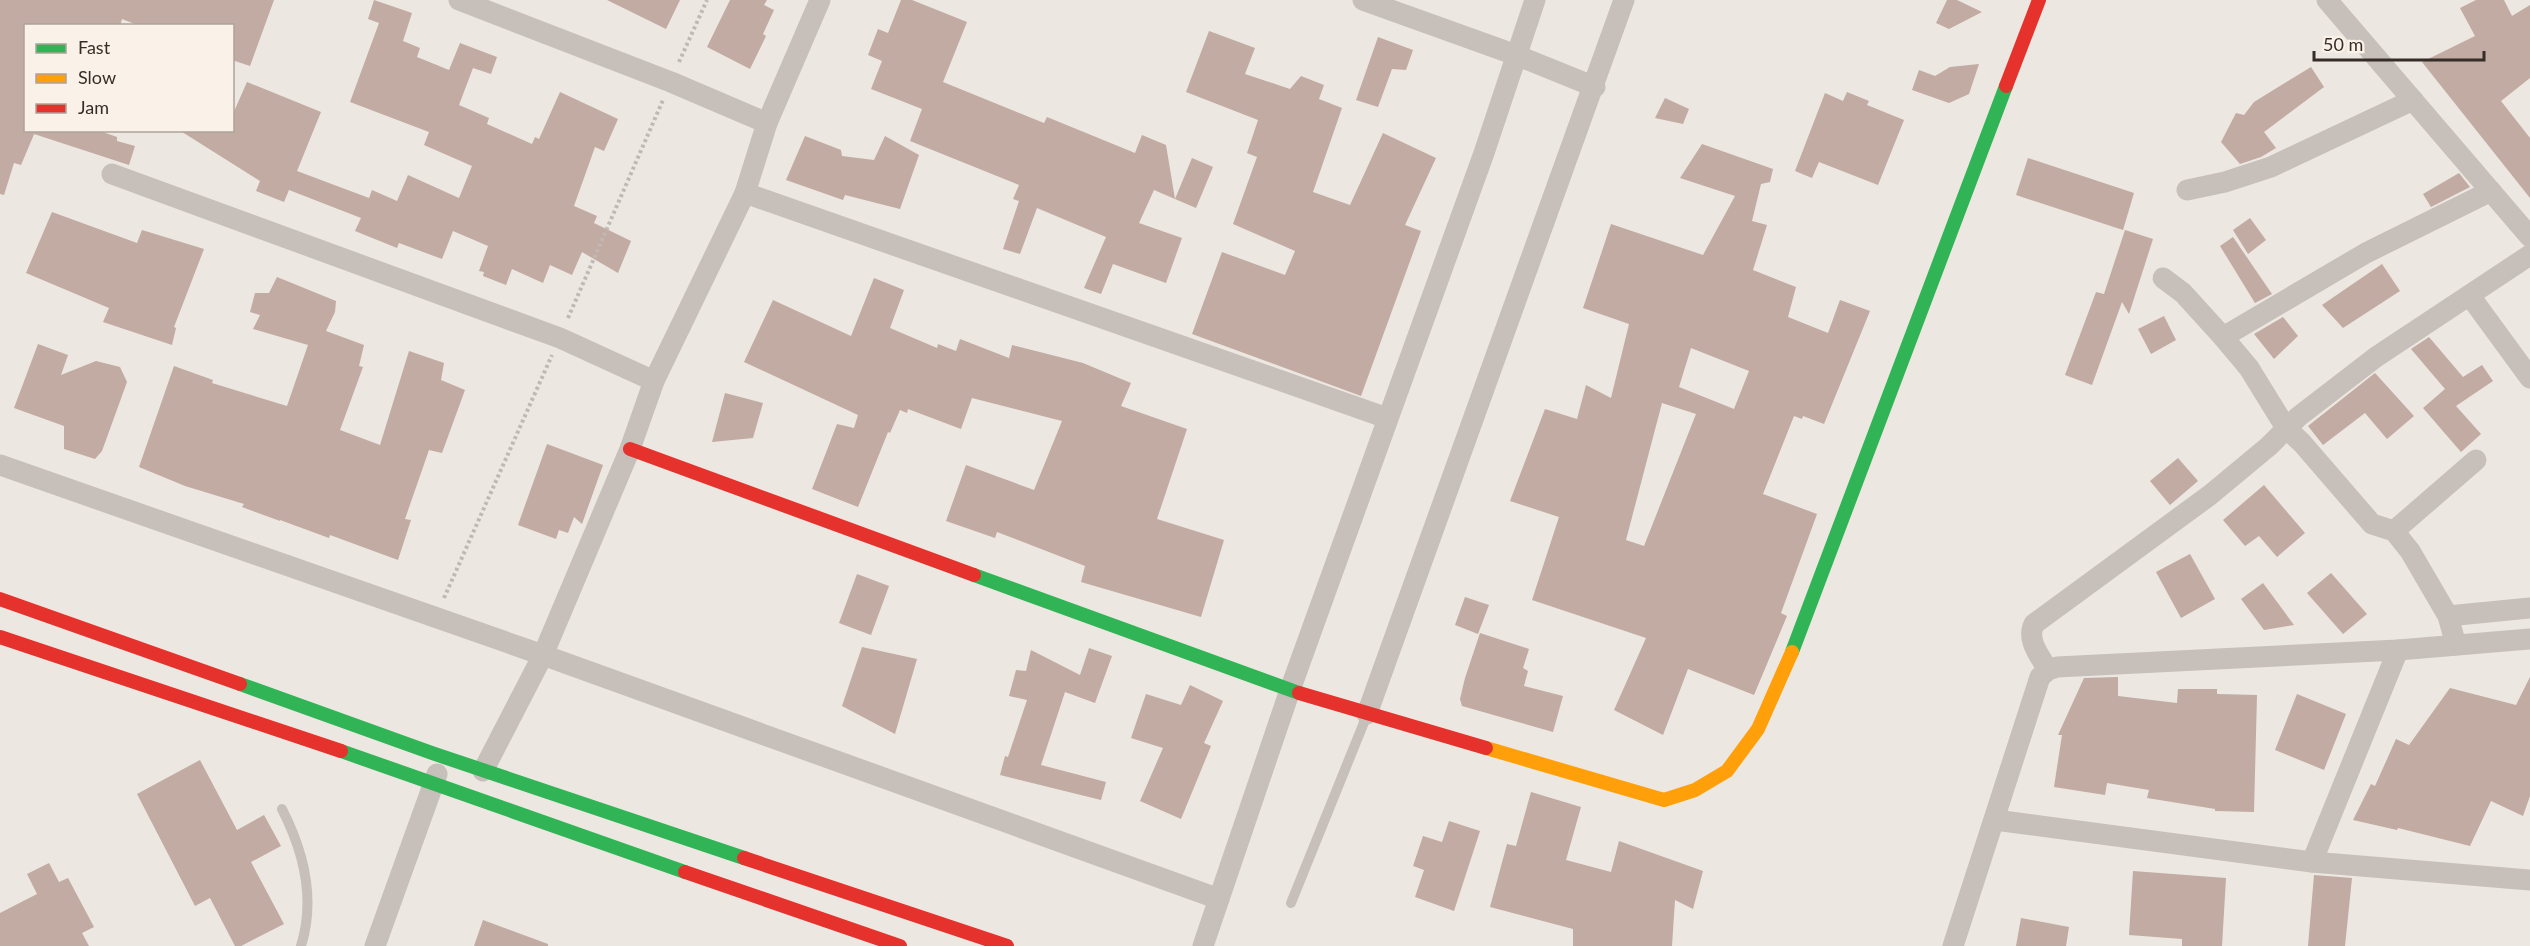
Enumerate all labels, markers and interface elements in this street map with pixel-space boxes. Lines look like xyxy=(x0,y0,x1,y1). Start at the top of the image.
legend xyxy=(24,24,234,132)
scale bar xyxy=(2314,24,2484,62)
text: 50 m xyxy=(2323,33,2363,55)
text: Fast xyxy=(78,36,111,58)
text: Slow xyxy=(78,66,116,88)
text: Jam xyxy=(78,96,109,118)

